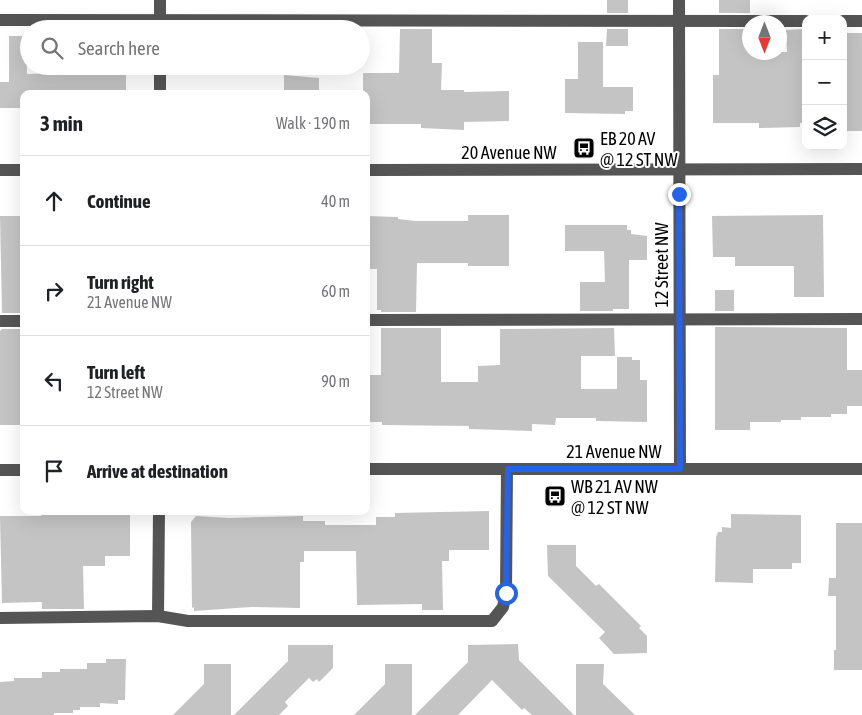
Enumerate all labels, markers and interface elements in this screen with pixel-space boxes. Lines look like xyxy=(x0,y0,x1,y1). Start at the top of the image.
north arrow xyxy=(742,15,787,60)
map controls xyxy=(802,15,847,150)
button: + xyxy=(802,15,847,60)
search box xyxy=(20,20,370,75)
icon: search xyxy=(38,34,66,62)
text: Search here xyxy=(78,37,160,59)
button: − xyxy=(802,60,847,105)
button: layers xyxy=(802,105,847,150)
text: 3 min xyxy=(40,111,83,135)
text: Walk · 190 m xyxy=(276,114,350,132)
place label: EB 20 AV @ 12 ST NW xyxy=(600,128,678,170)
bus stop icon: EB 20 AV @ 12 ST NW xyxy=(572,136,596,160)
street label: 20 Avenue NW xyxy=(461,142,557,163)
route end xyxy=(668,183,691,206)
icon: ahead xyxy=(40,187,68,215)
text: Continue xyxy=(87,190,151,212)
text: 40 m xyxy=(321,192,350,210)
street label: 12 Street NW xyxy=(651,222,672,308)
text: Turn right xyxy=(87,271,154,293)
icon: right xyxy=(40,277,68,305)
text: 60 m xyxy=(321,282,350,300)
text: 21 Avenue NW xyxy=(87,293,172,311)
text: Turn left xyxy=(87,361,145,383)
icon: left xyxy=(40,367,68,395)
text: 90 m xyxy=(321,372,350,390)
text: 12 Street NW xyxy=(87,383,163,401)
street label: 21 Avenue NW xyxy=(566,441,662,462)
icon: arrive xyxy=(40,457,68,485)
text: Arrive at destination xyxy=(87,460,228,482)
place label: WB 21 AV NW @ 12 ST NW xyxy=(571,476,658,518)
bus stop icon: WB 21 AV NW @ 12 ST NW xyxy=(543,484,567,508)
route start xyxy=(495,582,518,605)

